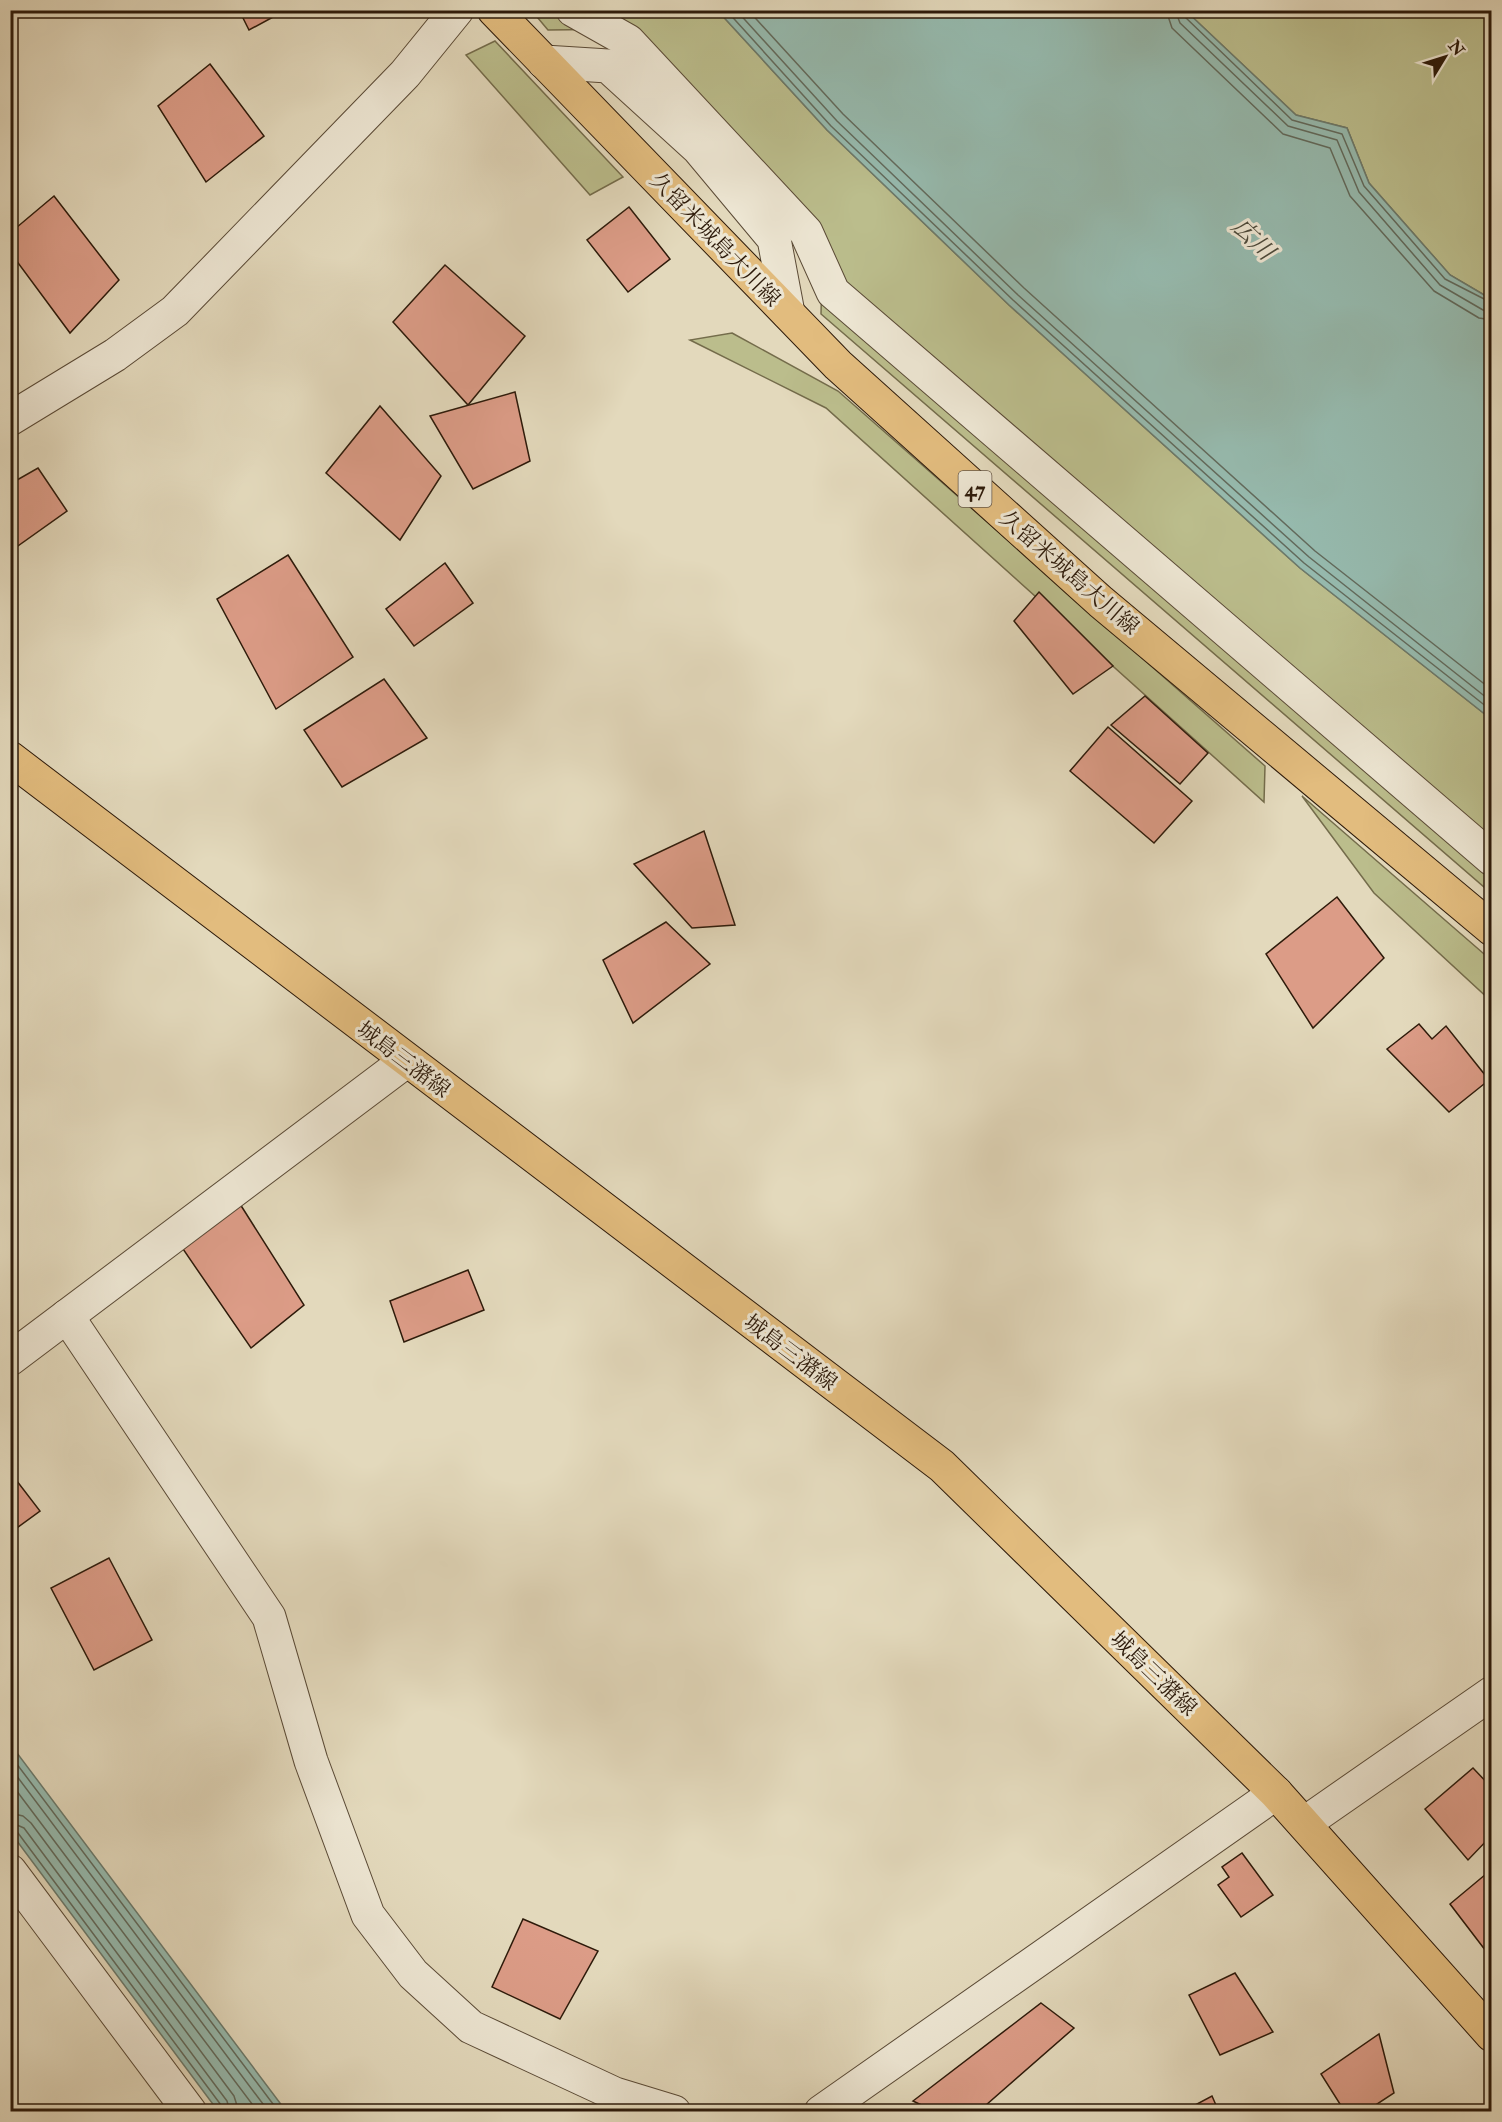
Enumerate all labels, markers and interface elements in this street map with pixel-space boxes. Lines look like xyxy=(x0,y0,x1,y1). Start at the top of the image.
north arrow xyxy=(1415,27,1475,87)
text: N xyxy=(1443,36,1469,61)
street label: 久留米城島大川線 xyxy=(644,167,786,313)
water label: 広川 xyxy=(1225,212,1283,269)
road number: 47 xyxy=(958,471,992,507)
street label: 久留米城島大川線 xyxy=(994,504,1145,641)
street label: 城島三潴線 xyxy=(351,1016,456,1104)
street label: 城島三潴線 xyxy=(738,1309,843,1397)
street label: 城島三潴線 xyxy=(1104,1625,1203,1722)

